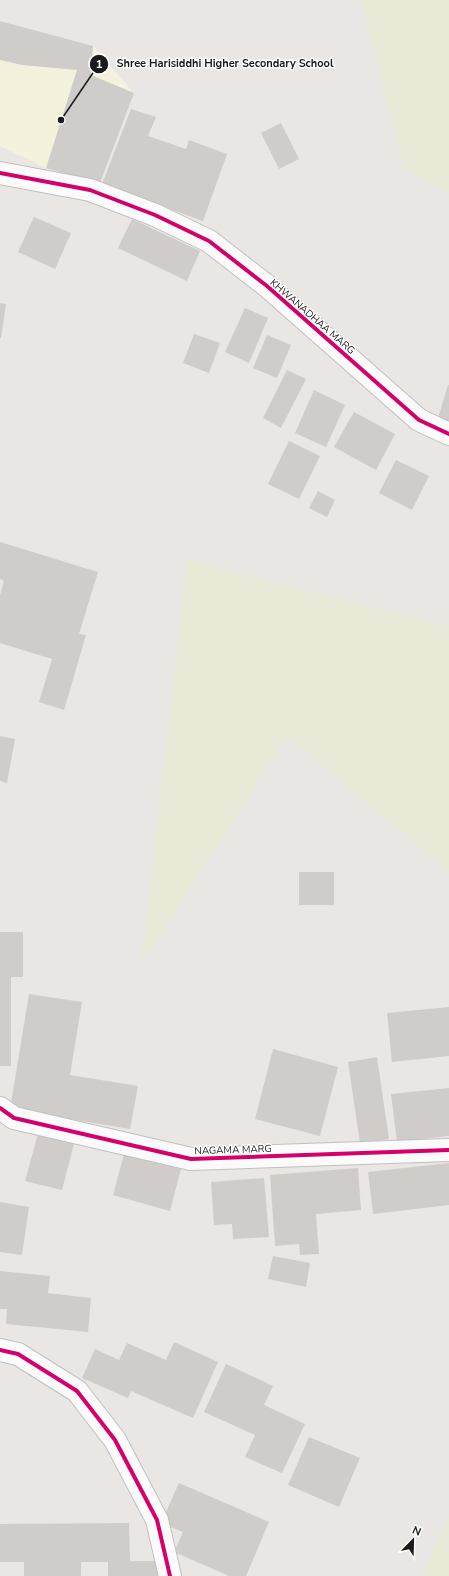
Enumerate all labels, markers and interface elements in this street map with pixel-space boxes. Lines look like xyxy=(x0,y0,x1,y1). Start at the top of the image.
callout: Shree Harisiddhi Higher Secondary School xyxy=(89,52,342,75)
text: 1 xyxy=(95,56,103,72)
text: Shree Harisiddhi Higher Secondary School xyxy=(117,56,334,71)
street label: KHWANADHAA MARG xyxy=(267,276,358,358)
street label: NAGAMA MARG xyxy=(194,1142,272,1158)
north arrow xyxy=(393,1520,433,1560)
text: N xyxy=(410,1523,423,1540)

